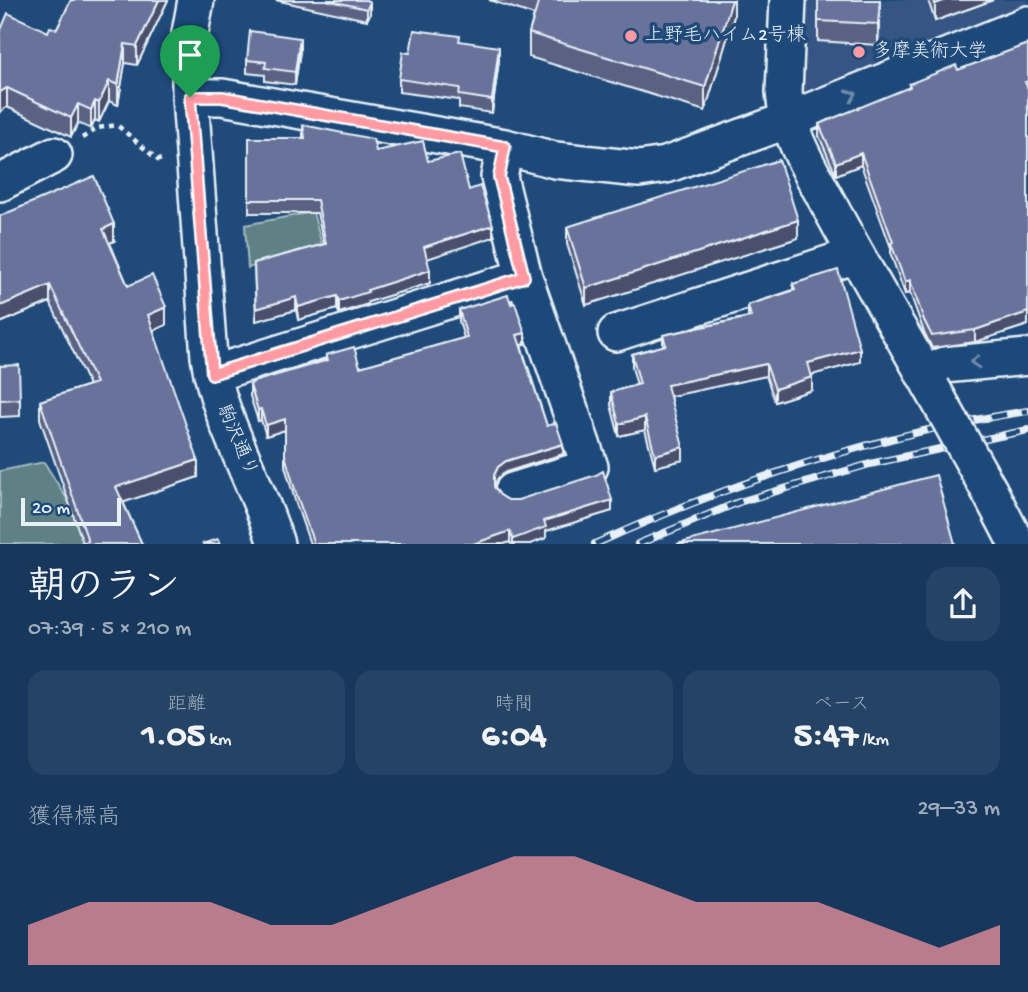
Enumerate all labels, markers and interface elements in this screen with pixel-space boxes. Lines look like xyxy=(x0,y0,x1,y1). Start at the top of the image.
place label: 上野毛ハイム2号棟 xyxy=(645,24,806,48)
pin xyxy=(160,25,220,97)
marker: 上野毛ハイム2号棟 xyxy=(623,28,639,44)
icon: arrive xyxy=(171,36,209,74)
place label: 多摩美術大学 xyxy=(873,40,987,64)
marker: 多摩美術大学 xyxy=(851,44,867,60)
one-way arrow xyxy=(845,89,857,103)
one-way arrow xyxy=(969,354,980,369)
street label: 駒沢通り xyxy=(211,401,262,480)
scale bar xyxy=(21,495,121,527)
text: 20 m xyxy=(32,498,70,521)
button: share xyxy=(926,567,1000,641)
text: 朝のラン xyxy=(28,568,180,612)
text: 07:39 · 5 × 210 m xyxy=(28,616,191,643)
text: 距離 xyxy=(168,694,206,717)
text: 時間 xyxy=(495,694,533,717)
text: ペース xyxy=(813,694,869,717)
text: 1.05 xyxy=(142,717,205,758)
text: 6:04 xyxy=(481,717,547,758)
text: 5:47 xyxy=(794,717,858,758)
text: km xyxy=(205,729,232,752)
text: /km xyxy=(858,729,889,752)
text: 29–33 m xyxy=(917,796,1000,823)
text: 獲得標高 xyxy=(28,805,120,832)

